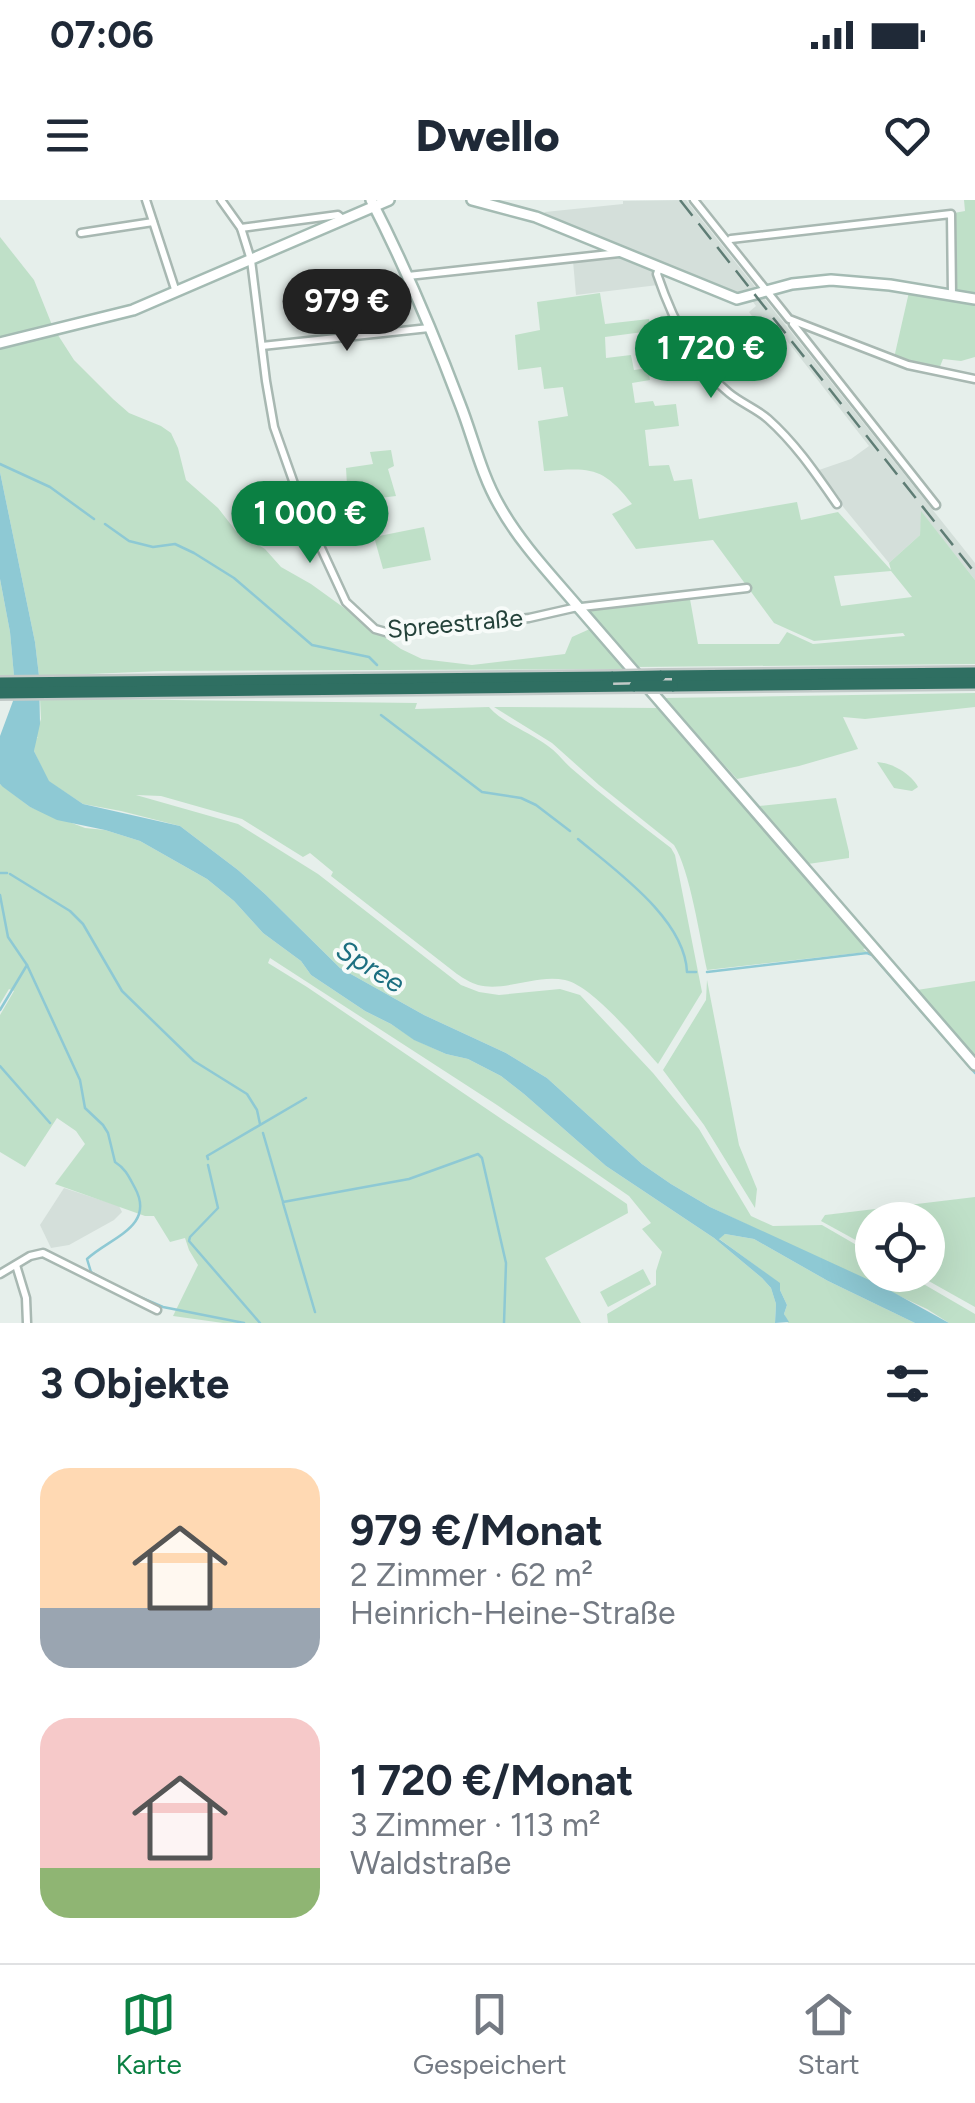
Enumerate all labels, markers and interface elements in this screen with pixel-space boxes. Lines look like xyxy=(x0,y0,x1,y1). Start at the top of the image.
text: 07:06 xyxy=(50,12,154,58)
icon: menu xyxy=(40,108,95,163)
text: Dwello xyxy=(415,108,560,162)
icon: heart xyxy=(880,108,935,163)
pin: 979 € xyxy=(277,269,417,354)
text: 979 € xyxy=(305,282,389,320)
pin: 1 720 € xyxy=(619,316,803,401)
text: 1 720 € xyxy=(657,329,765,367)
pin: 1 000 € xyxy=(218,481,402,566)
text: 1 000 € xyxy=(253,494,367,532)
street label: Spreestraße xyxy=(386,602,524,644)
water label: Spree xyxy=(331,932,411,1000)
map controls xyxy=(855,1202,945,1292)
button: locate xyxy=(855,1202,945,1292)
icon: filters xyxy=(880,1356,935,1411)
text: 3 Objekte xyxy=(40,1358,229,1409)
text: 979 €/Monat xyxy=(350,1505,603,1556)
icon: home xyxy=(120,1508,240,1628)
text: 2 Zimmer · 62 m² xyxy=(350,1556,593,1594)
text: Heinrich-Heine-Straße xyxy=(350,1594,676,1632)
text: 1 720 €/Monat xyxy=(350,1755,633,1806)
icon: home xyxy=(120,1758,240,1878)
text: 3 Zimmer · 113 m² xyxy=(350,1806,600,1844)
text: Waldstraße xyxy=(350,1844,511,1882)
tab: Karte xyxy=(115,1987,182,2081)
tab: Gespeichert xyxy=(413,1987,567,2081)
tab: Start xyxy=(798,1987,860,2081)

